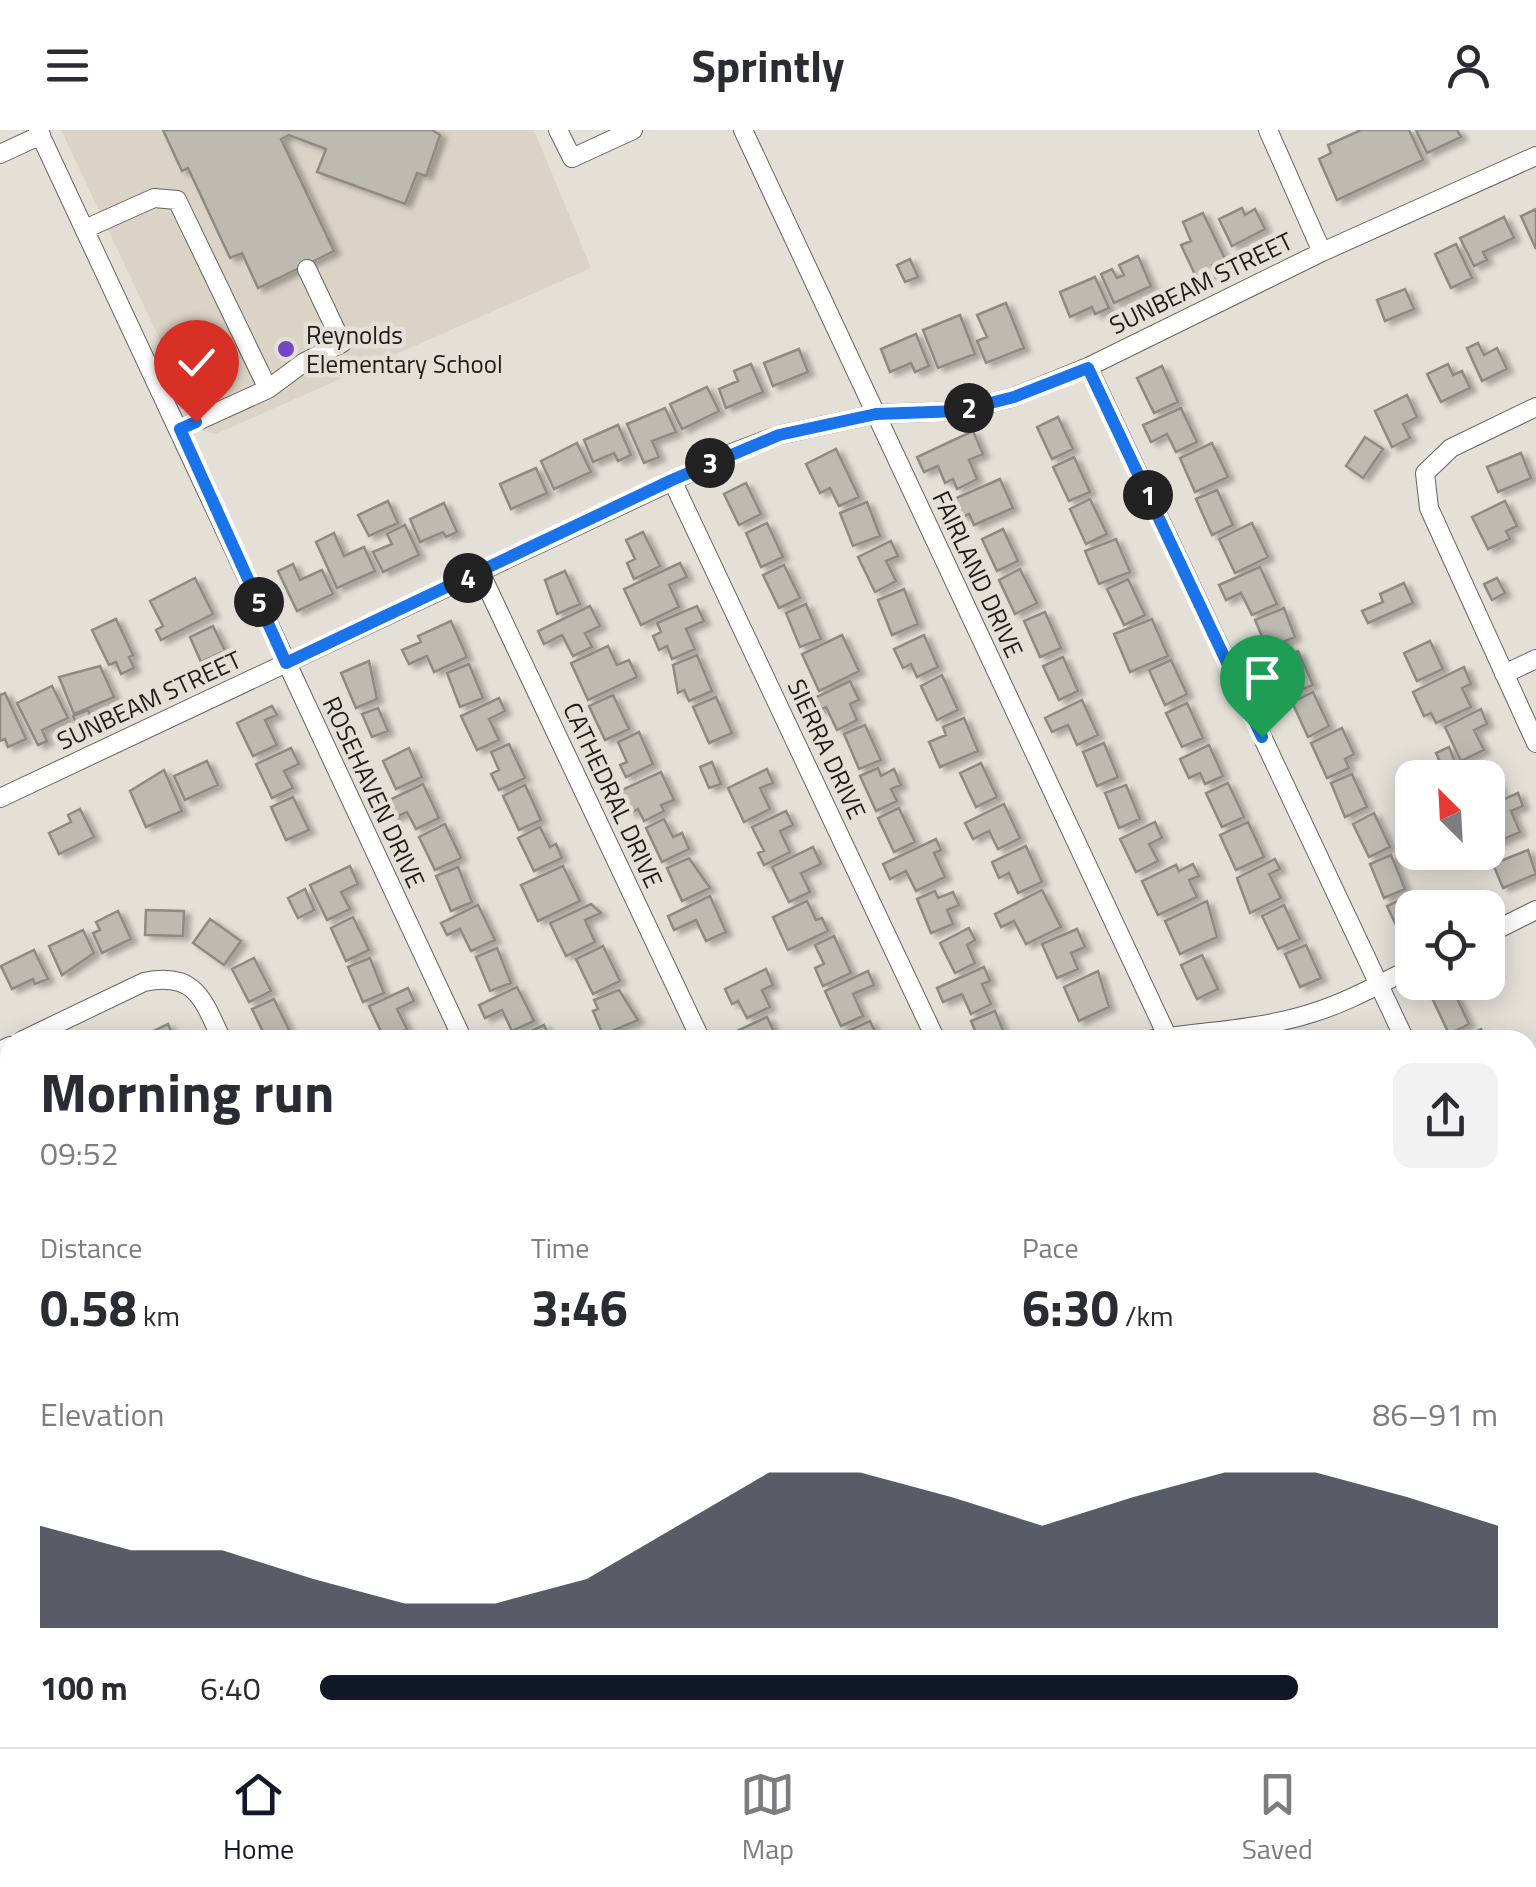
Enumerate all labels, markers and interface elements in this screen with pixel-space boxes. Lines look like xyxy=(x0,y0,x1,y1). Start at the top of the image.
text: Sprintly xyxy=(691,31,845,99)
icon: menu xyxy=(40,38,95,93)
icon: person xyxy=(1441,38,1496,93)
street label: SUNBEAM STREET xyxy=(1103,222,1299,344)
place label: Reynolds Elementary School xyxy=(306,316,503,383)
pin xyxy=(154,320,239,423)
icon: check xyxy=(169,335,224,390)
marker: Reynolds Elementary School xyxy=(275,338,297,360)
pin: 2 xyxy=(944,383,994,433)
text: 2 xyxy=(961,386,977,429)
pin: 3 xyxy=(685,438,735,488)
text: 3 xyxy=(702,441,718,484)
pin: 1 xyxy=(1123,470,1173,520)
text: 1 xyxy=(1140,473,1156,516)
street label: FAIRLAND DRIVE xyxy=(923,484,1033,664)
pin: 4 xyxy=(443,553,493,603)
text: 4 xyxy=(460,556,476,599)
pin: 5 xyxy=(234,577,284,627)
text: 5 xyxy=(251,580,267,623)
pin xyxy=(1220,635,1305,738)
street label: SUNBEAM STREET xyxy=(50,641,248,759)
icon: arrive xyxy=(1235,650,1290,705)
street label: SIERRA DRIVE xyxy=(778,673,876,825)
street label: ROSEHAVEN DRIVE xyxy=(313,690,435,894)
street label: CATHEDRAL DRIVE xyxy=(553,696,673,894)
north arrow xyxy=(1395,760,1505,870)
map controls xyxy=(1395,760,1505,1000)
button: locate xyxy=(1395,890,1505,1000)
text: Morning run xyxy=(40,1050,334,1133)
button: share xyxy=(1393,1063,1498,1168)
text: 09:52 xyxy=(40,1129,119,1177)
text: Distance xyxy=(40,1226,142,1269)
text: Time xyxy=(531,1226,589,1269)
text: Pace xyxy=(1022,1226,1079,1269)
text: 0.58 xyxy=(40,1269,137,1345)
text: 3:46 xyxy=(531,1269,628,1345)
text: 6:30 xyxy=(1022,1269,1119,1345)
text: km xyxy=(137,1294,180,1337)
text: /km xyxy=(1119,1294,1173,1337)
text: Elevation xyxy=(40,1390,164,1438)
text: 86–91 m xyxy=(1372,1390,1498,1438)
text: 100 m xyxy=(40,1664,128,1712)
text: 6:40 xyxy=(200,1664,261,1712)
tab: Home xyxy=(223,1767,294,1870)
tab: Map xyxy=(740,1767,795,1870)
tab: Saved xyxy=(1242,1767,1313,1870)

